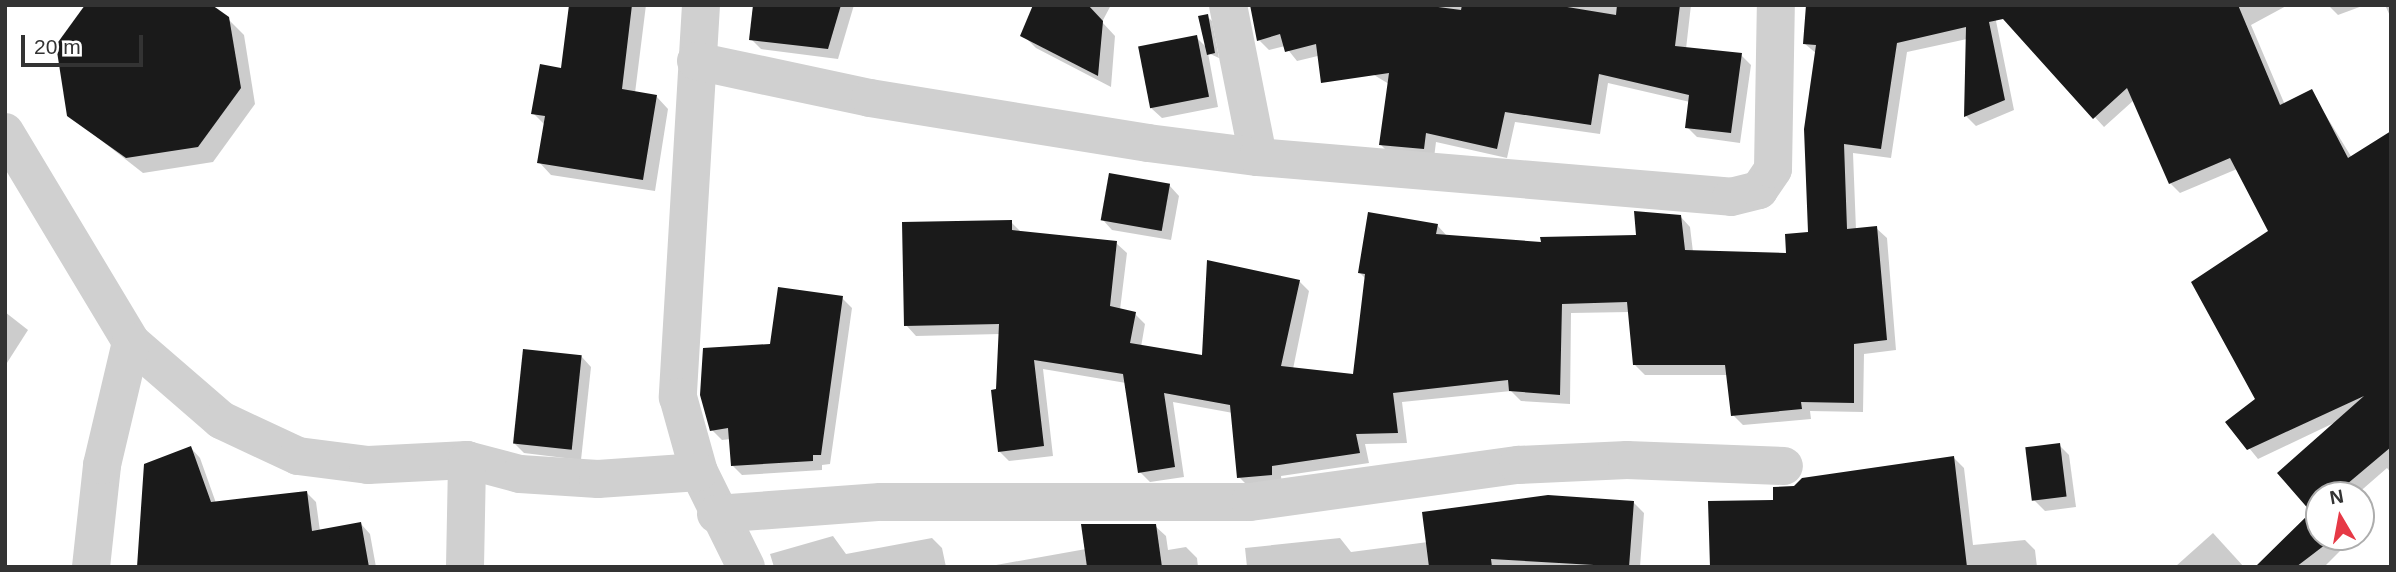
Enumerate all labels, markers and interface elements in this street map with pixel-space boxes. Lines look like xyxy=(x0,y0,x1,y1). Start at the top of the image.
scale bar xyxy=(24,21,147,65)
text: 20 m xyxy=(34,35,81,58)
north arrow xyxy=(2305,481,2375,551)
text: N xyxy=(2328,485,2345,508)

